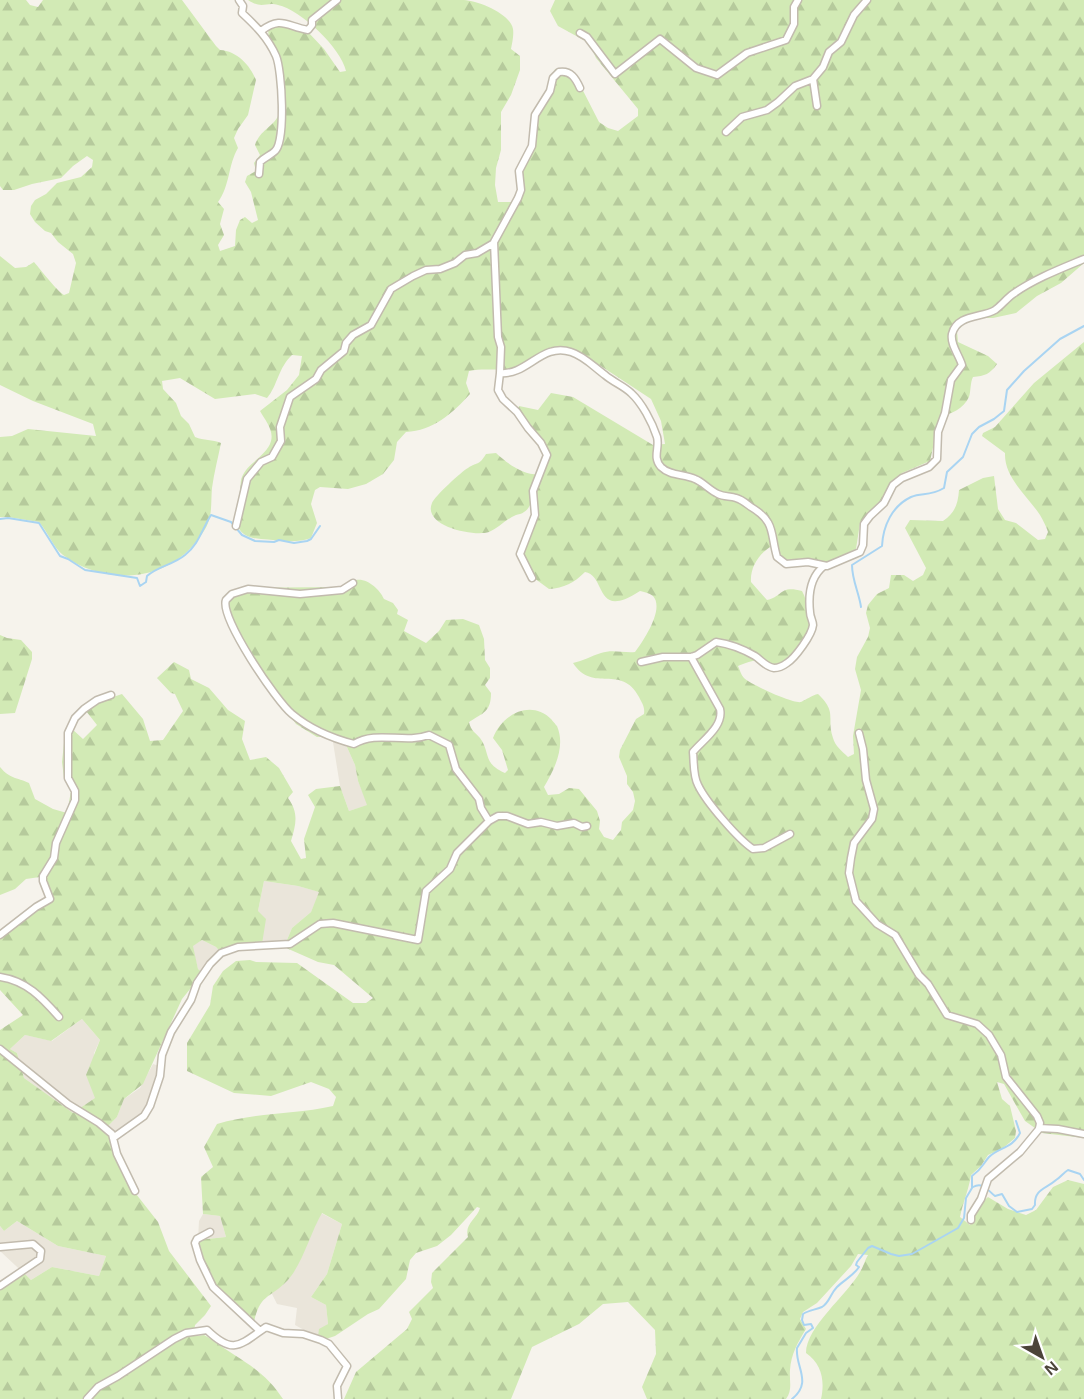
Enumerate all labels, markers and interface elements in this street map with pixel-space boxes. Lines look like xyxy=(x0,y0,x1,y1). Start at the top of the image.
north arrow xyxy=(1012,1327,1072,1387)
text: N xyxy=(1041,1358,1061,1378)

